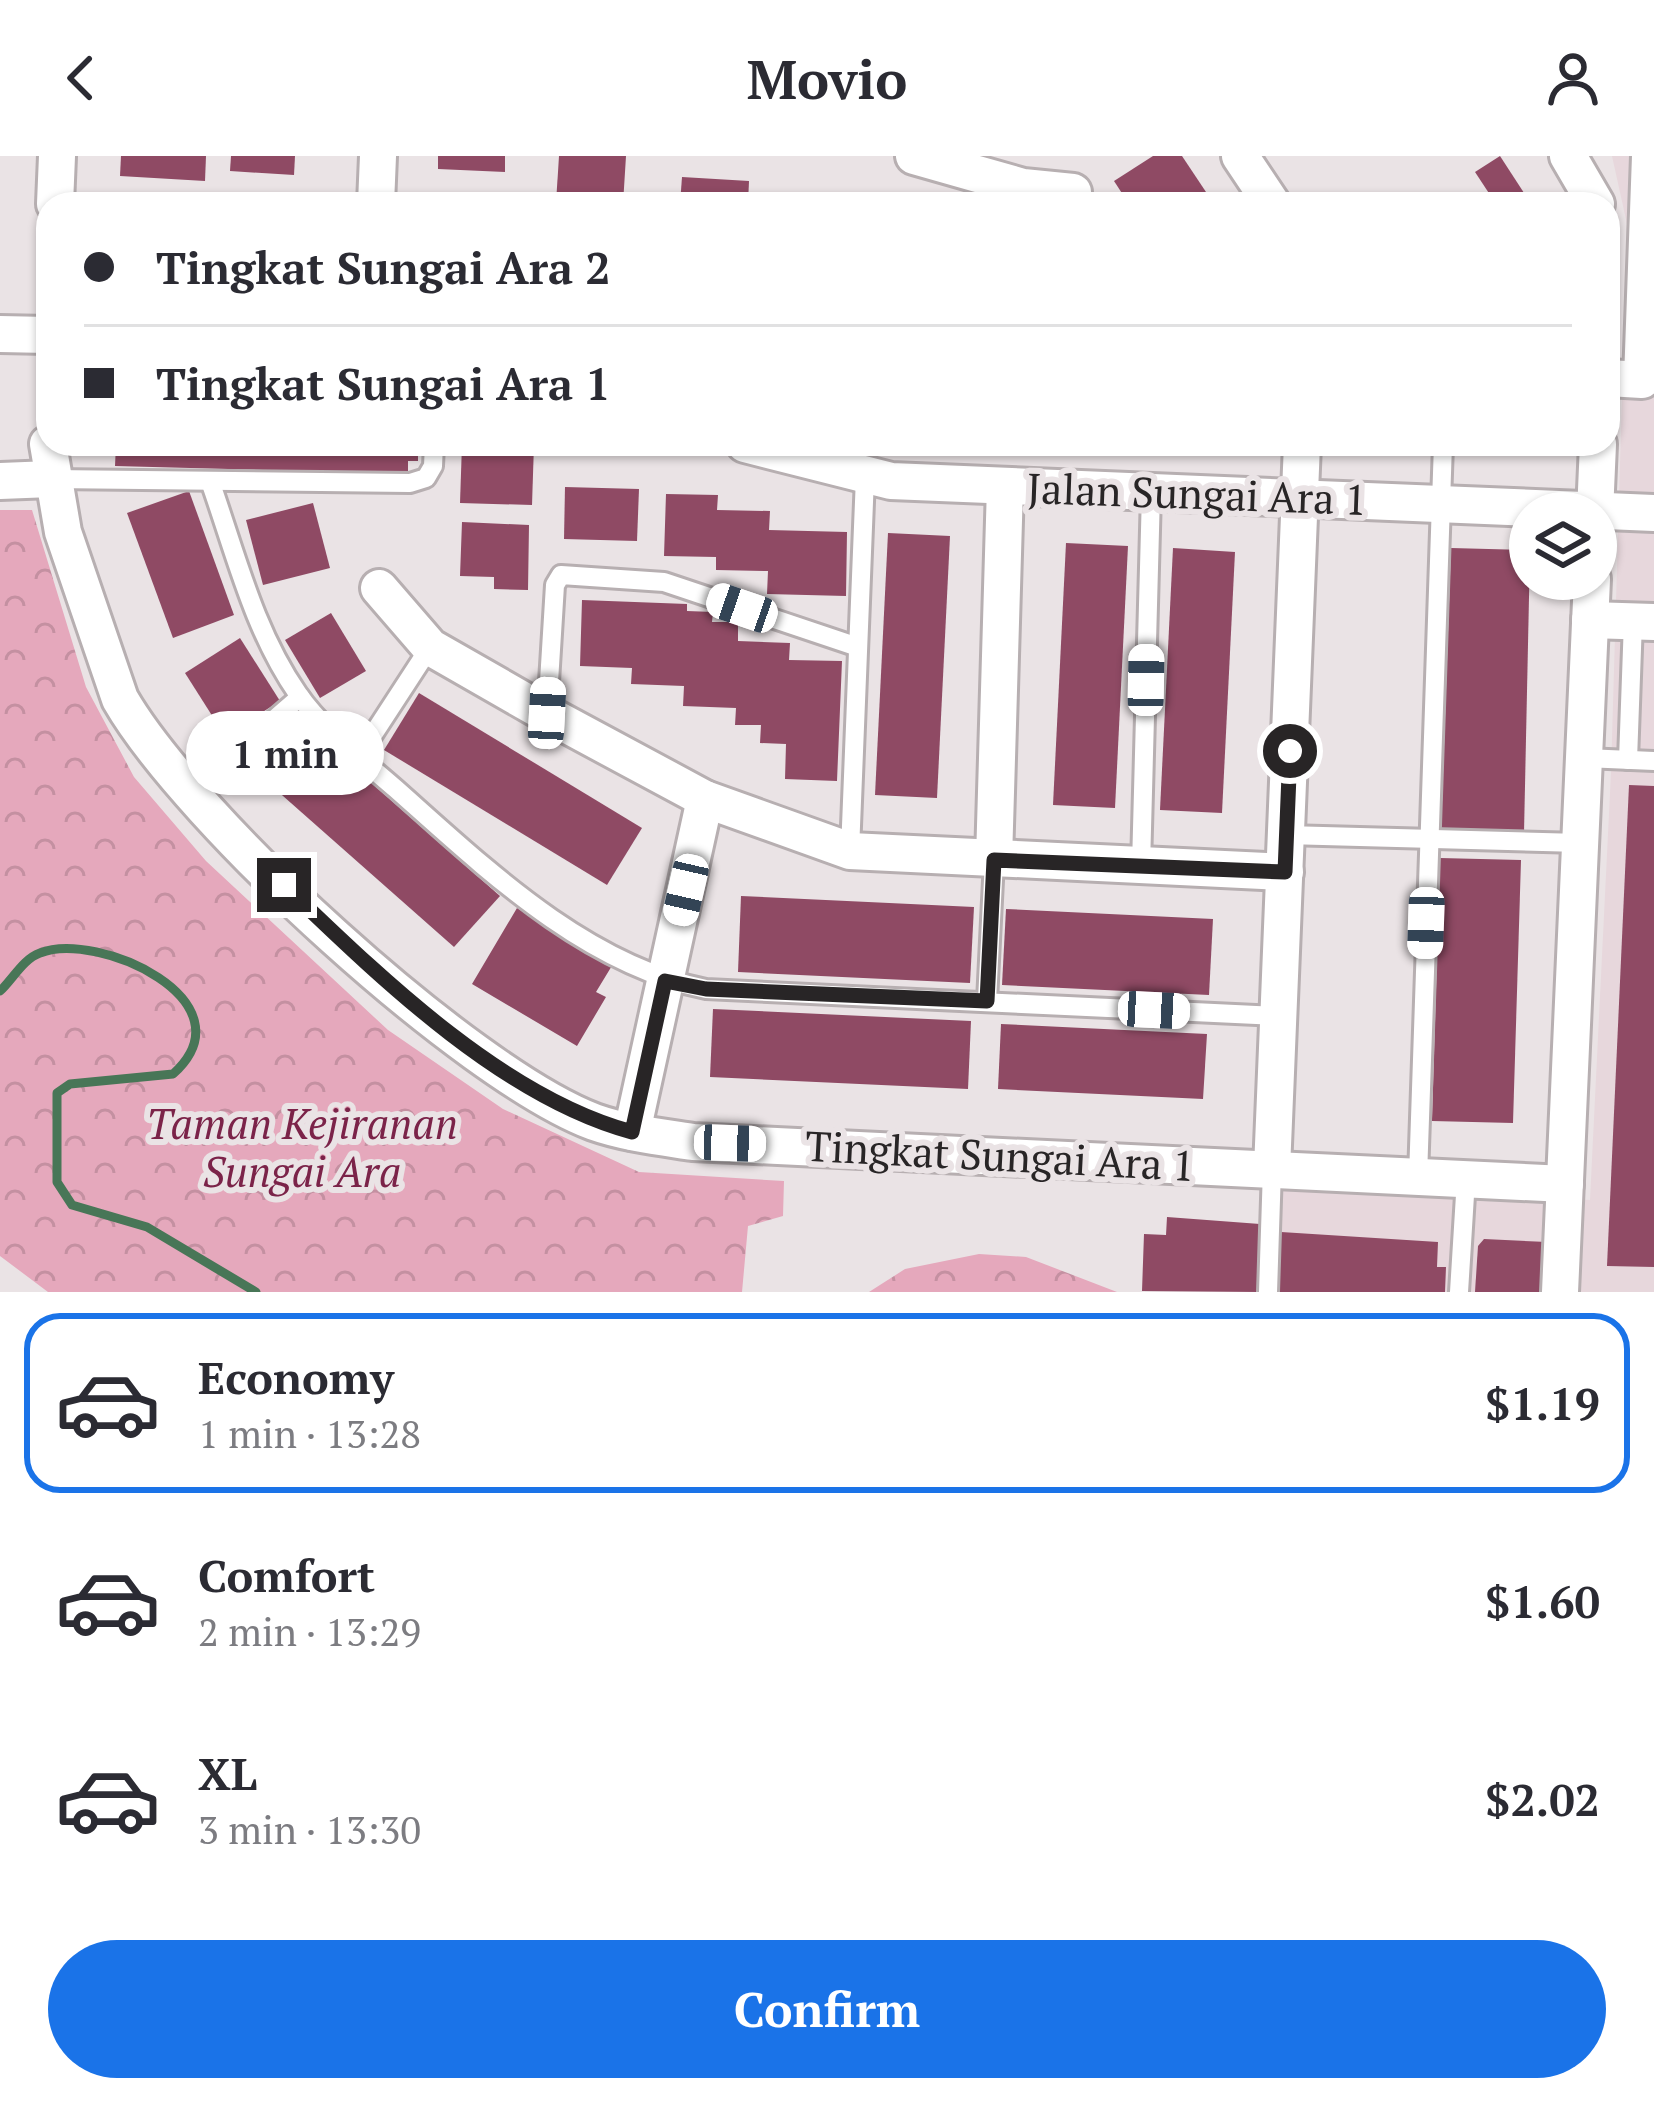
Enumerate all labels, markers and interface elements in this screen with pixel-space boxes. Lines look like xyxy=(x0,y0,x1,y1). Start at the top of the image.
text: Movio xyxy=(747,43,907,114)
icon: back xyxy=(48,45,114,111)
icon: person xyxy=(1540,45,1606,111)
text: Tingkat Sungai Ara 2 xyxy=(156,237,611,297)
text: Tingkat Sungai Ara 1 xyxy=(156,353,611,413)
street label: Jalan Sungai Ara 1 xyxy=(1026,459,1368,527)
map controls xyxy=(1509,492,1617,600)
button: layers xyxy=(1509,492,1617,600)
car xyxy=(702,579,782,637)
car xyxy=(1127,644,1165,716)
car xyxy=(527,676,567,750)
callout: 1 min xyxy=(185,711,383,795)
route start xyxy=(1263,724,1317,778)
text: 1 min xyxy=(232,727,338,779)
car xyxy=(660,851,712,929)
route end xyxy=(257,858,311,912)
car xyxy=(1407,886,1445,960)
car xyxy=(1117,990,1191,1030)
park label: Taman Kejiranan Sungai Ara xyxy=(146,1095,458,1199)
street label: Tingkat Sungai Ara 1 xyxy=(804,1117,1196,1193)
car xyxy=(693,1124,767,1162)
text: Economy xyxy=(198,1347,394,1407)
icon: car xyxy=(54,1349,162,1457)
text: $1.19 xyxy=(1485,1373,1600,1433)
text: 1 min · 13:28 xyxy=(198,1407,421,1459)
text: Comfort xyxy=(198,1545,375,1605)
icon: car xyxy=(54,1547,162,1655)
text: $1.60 xyxy=(1485,1571,1600,1631)
text: 2 min · 13:29 xyxy=(198,1605,421,1657)
text: XL xyxy=(198,1743,257,1803)
icon: car xyxy=(54,1745,162,1853)
text: $2.02 xyxy=(1485,1769,1600,1829)
text: 3 min · 13:30 xyxy=(198,1803,421,1855)
button: Confirm xyxy=(48,1940,1606,2078)

